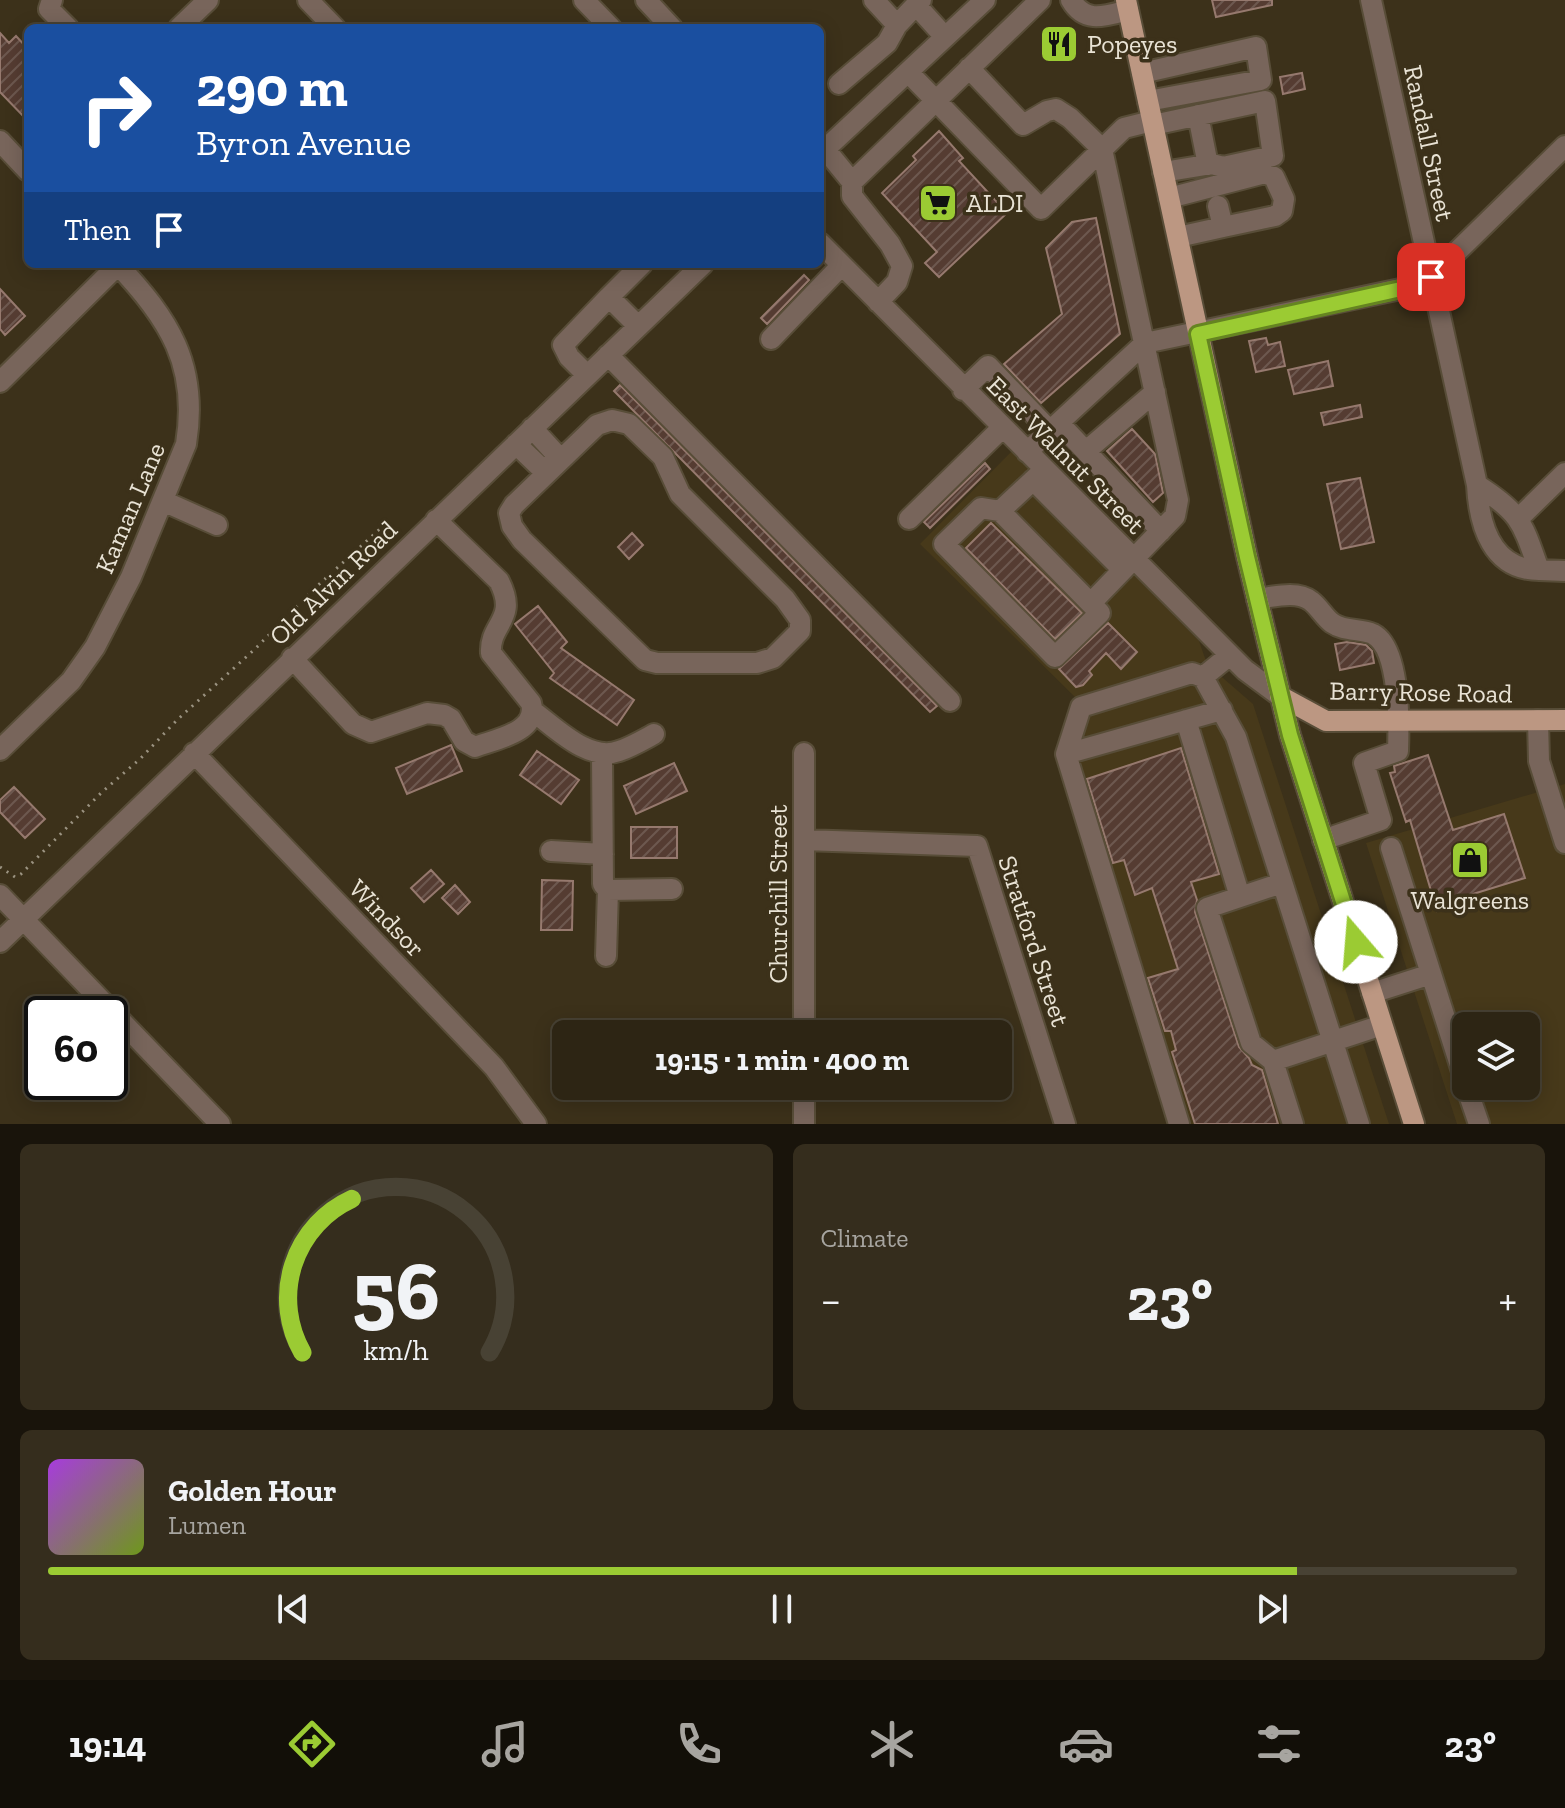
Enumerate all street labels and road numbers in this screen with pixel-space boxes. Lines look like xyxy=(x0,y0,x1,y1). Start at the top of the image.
street label: Randall Street xyxy=(1397,62,1461,224)
street label: East Walnut Street xyxy=(980,369,1152,541)
street label: Kaman Lane xyxy=(88,438,172,578)
street label: Old Alvin Road xyxy=(262,514,404,652)
street label: Barry Rose Road xyxy=(1329,674,1513,710)
street label: Churchill Street xyxy=(762,804,794,983)
street label: Stratford Street xyxy=(991,852,1077,1031)
street label: Windsor xyxy=(342,872,432,964)

